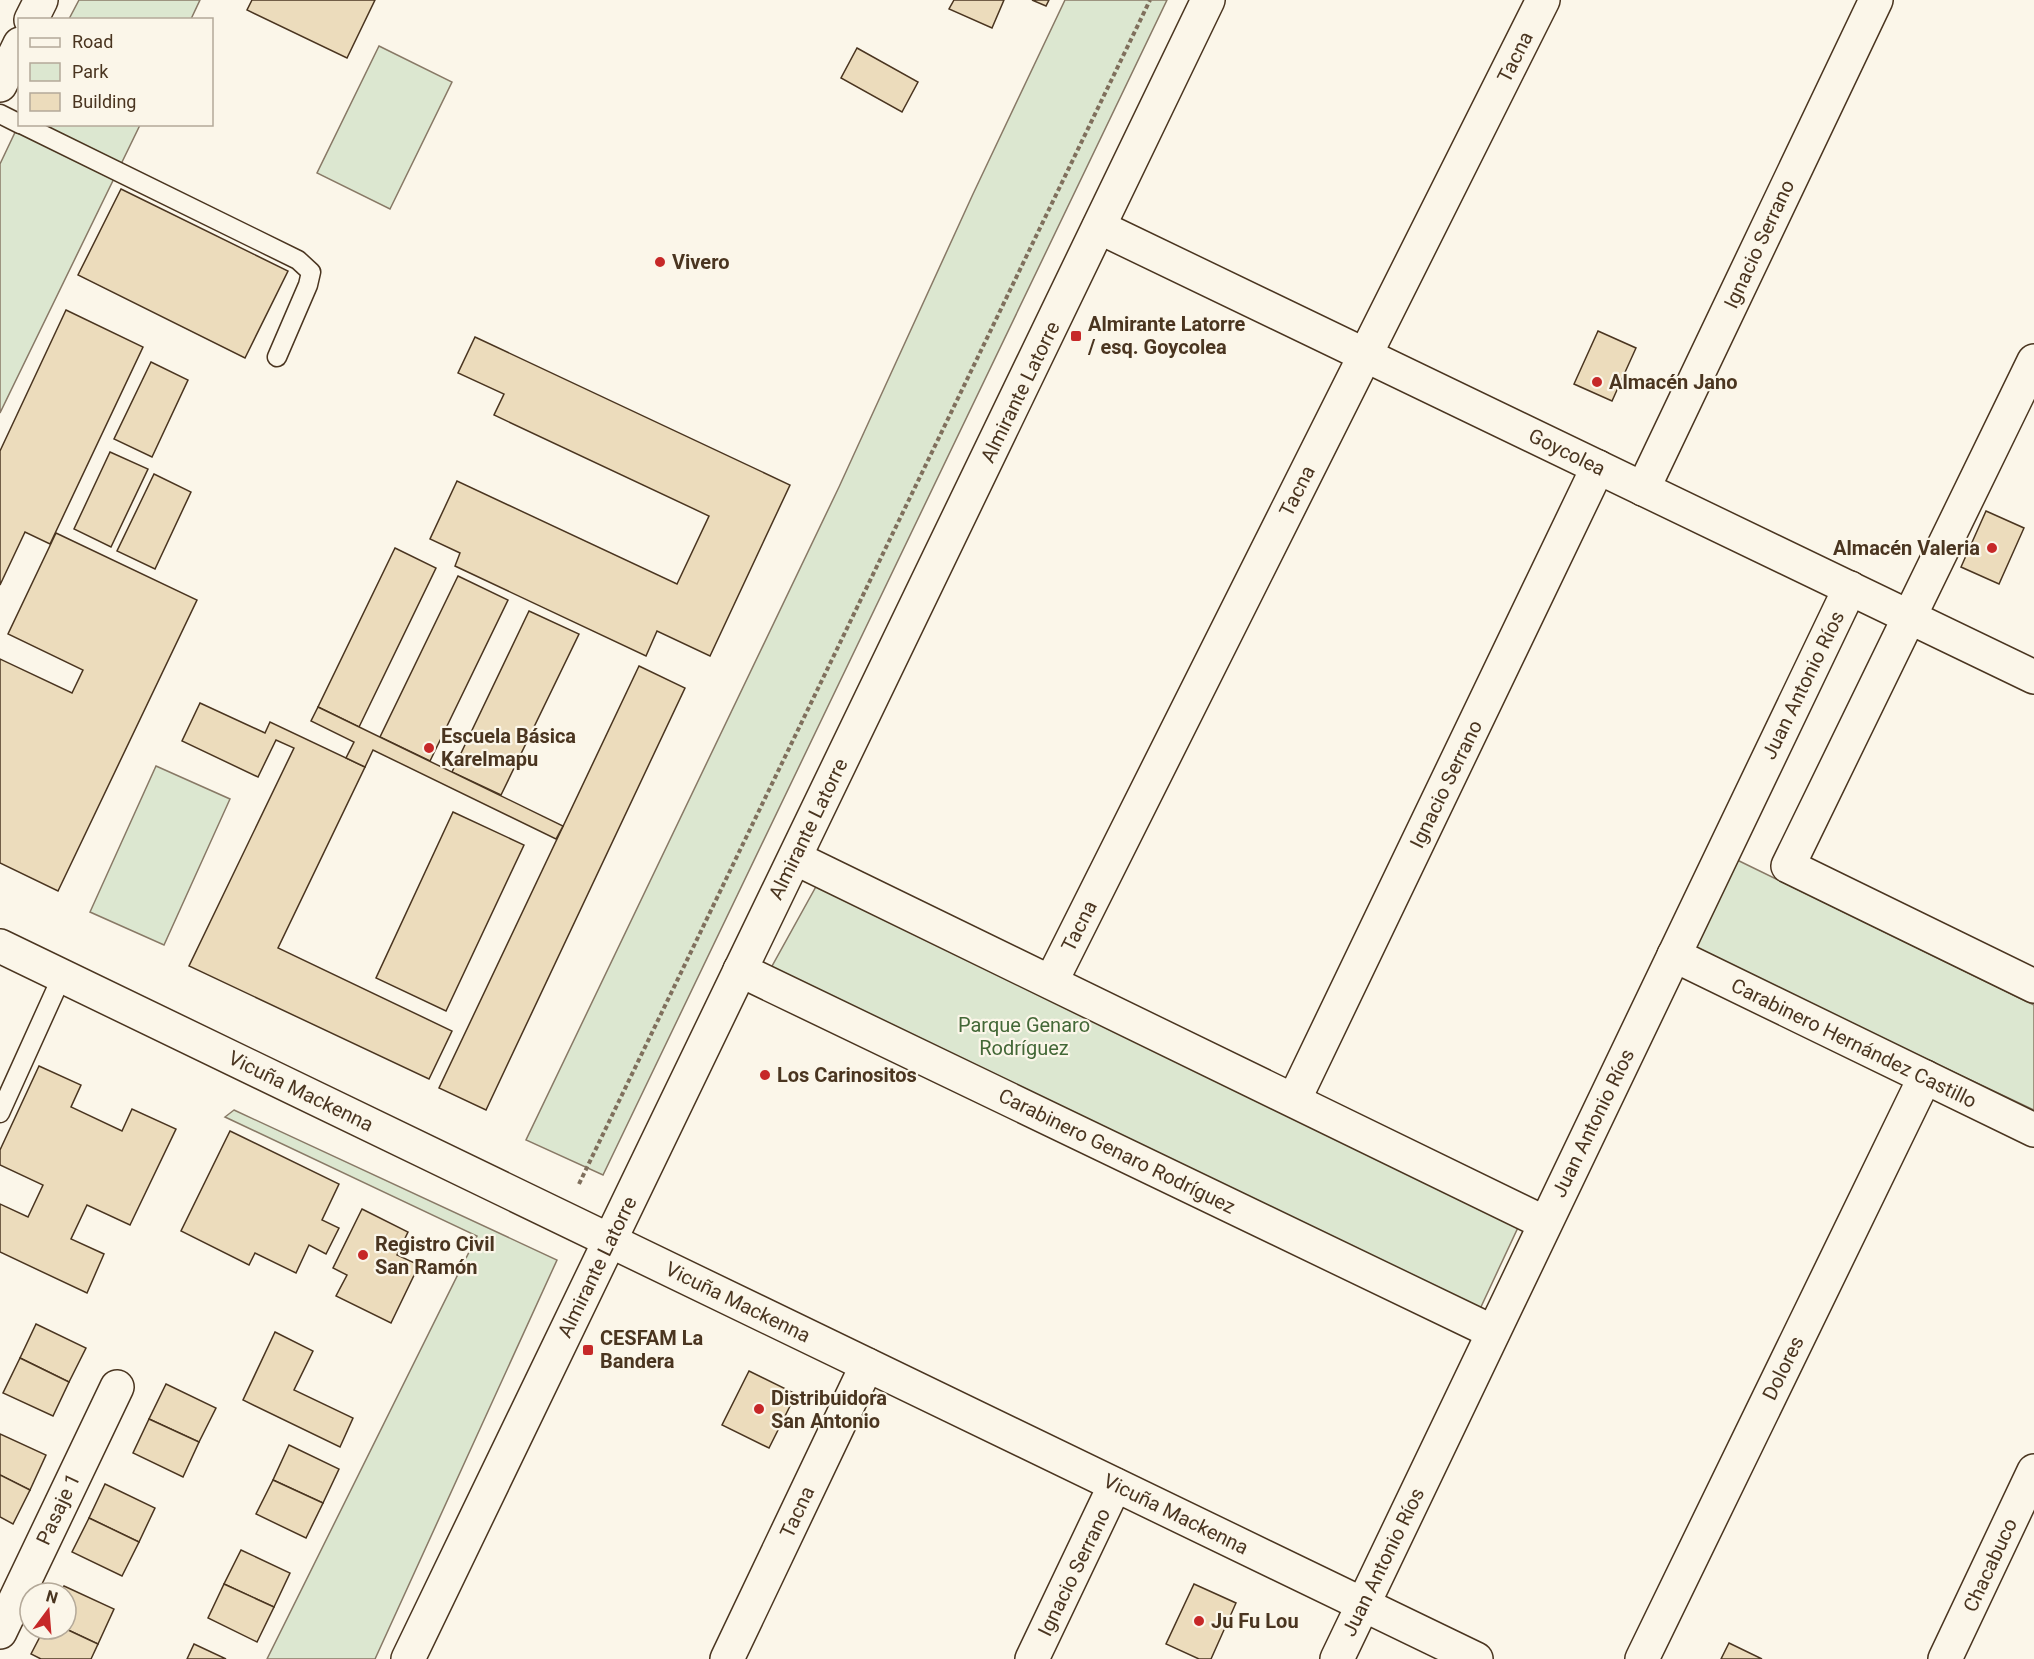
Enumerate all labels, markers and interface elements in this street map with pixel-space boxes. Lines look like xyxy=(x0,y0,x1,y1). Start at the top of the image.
legend xyxy=(18,18,213,126)
street label: Tacna xyxy=(1492,27,1538,87)
text: Road xyxy=(72,31,113,52)
text: Park xyxy=(72,61,109,82)
text: Building xyxy=(72,91,136,112)
street label: Ignacio Serrano xyxy=(1719,176,1799,312)
place label: Vivero xyxy=(672,250,729,274)
marker: Vivero xyxy=(653,255,667,269)
place label: Almirante Latorre / esq. Goycolea xyxy=(1087,312,1246,359)
street label: Almirante Latorre xyxy=(975,317,1065,467)
marker: Almirante Latorre / esq. Goycolea xyxy=(1069,329,1083,343)
place label: Almacén Jano xyxy=(1609,370,1738,394)
marker: Almacén Jano xyxy=(1590,375,1604,389)
street label: Goycolea xyxy=(1525,423,1609,481)
street label: Tacna xyxy=(1274,461,1320,521)
place label: Almacén Valeria xyxy=(1833,536,1980,560)
marker: Almacén Valeria xyxy=(1985,541,1999,555)
street label: Juan Antonio Ríos xyxy=(1757,607,1849,763)
street label: Ignacio Serrano xyxy=(1405,716,1487,852)
place label: Escuela Básica Karelmapu xyxy=(441,724,576,771)
marker: Escuela Básica Karelmapu xyxy=(422,741,436,755)
street label: Almirante Latorre xyxy=(763,754,853,904)
street label: Tacna xyxy=(1056,896,1102,956)
street label: Carabinero Hernández Castillo xyxy=(1727,973,1981,1113)
park label: Parque Genaro Rodríguez xyxy=(958,1013,1090,1060)
street label: Juan Antonio Ríos xyxy=(1547,1045,1639,1201)
street label: Vicuña Mackenna xyxy=(225,1046,377,1136)
place label: Los Carinositos xyxy=(777,1063,917,1087)
marker: Los Carinositos xyxy=(758,1068,772,1082)
street label: Carabinero Genaro Rodríguez xyxy=(995,1083,1239,1219)
street label: Almirante Latorre xyxy=(552,1192,642,1342)
place label: Registro Civil San Ramón xyxy=(375,1232,495,1279)
marker: Registro Civil San Ramón xyxy=(356,1248,370,1262)
street label: Vicuña Mackenna xyxy=(662,1257,814,1347)
place label: CESFAM La Bandera xyxy=(600,1326,704,1373)
street label: Dolores xyxy=(1757,1332,1809,1404)
marker: CESFAM La Bandera xyxy=(581,1343,595,1357)
place label: Distribuidora San Antonio xyxy=(771,1386,887,1433)
marker: Distribuidora San Antonio xyxy=(752,1402,766,1416)
street label: Pasaje 1 xyxy=(31,1469,85,1549)
street label: Vicuña Mackenna xyxy=(1100,1469,1252,1559)
street label: Tacna xyxy=(775,1482,819,1542)
street label: Juan Antonio Ríos xyxy=(1337,1484,1429,1640)
street label: Ignacio Serrano xyxy=(1033,1504,1115,1640)
street label: Chacabuco xyxy=(1958,1514,2022,1616)
north arrow xyxy=(18,1581,78,1641)
text: N xyxy=(44,1586,60,1608)
place label: Ju Fu Lou xyxy=(1211,1609,1299,1633)
marker: Ju Fu Lou xyxy=(1192,1614,1206,1628)

